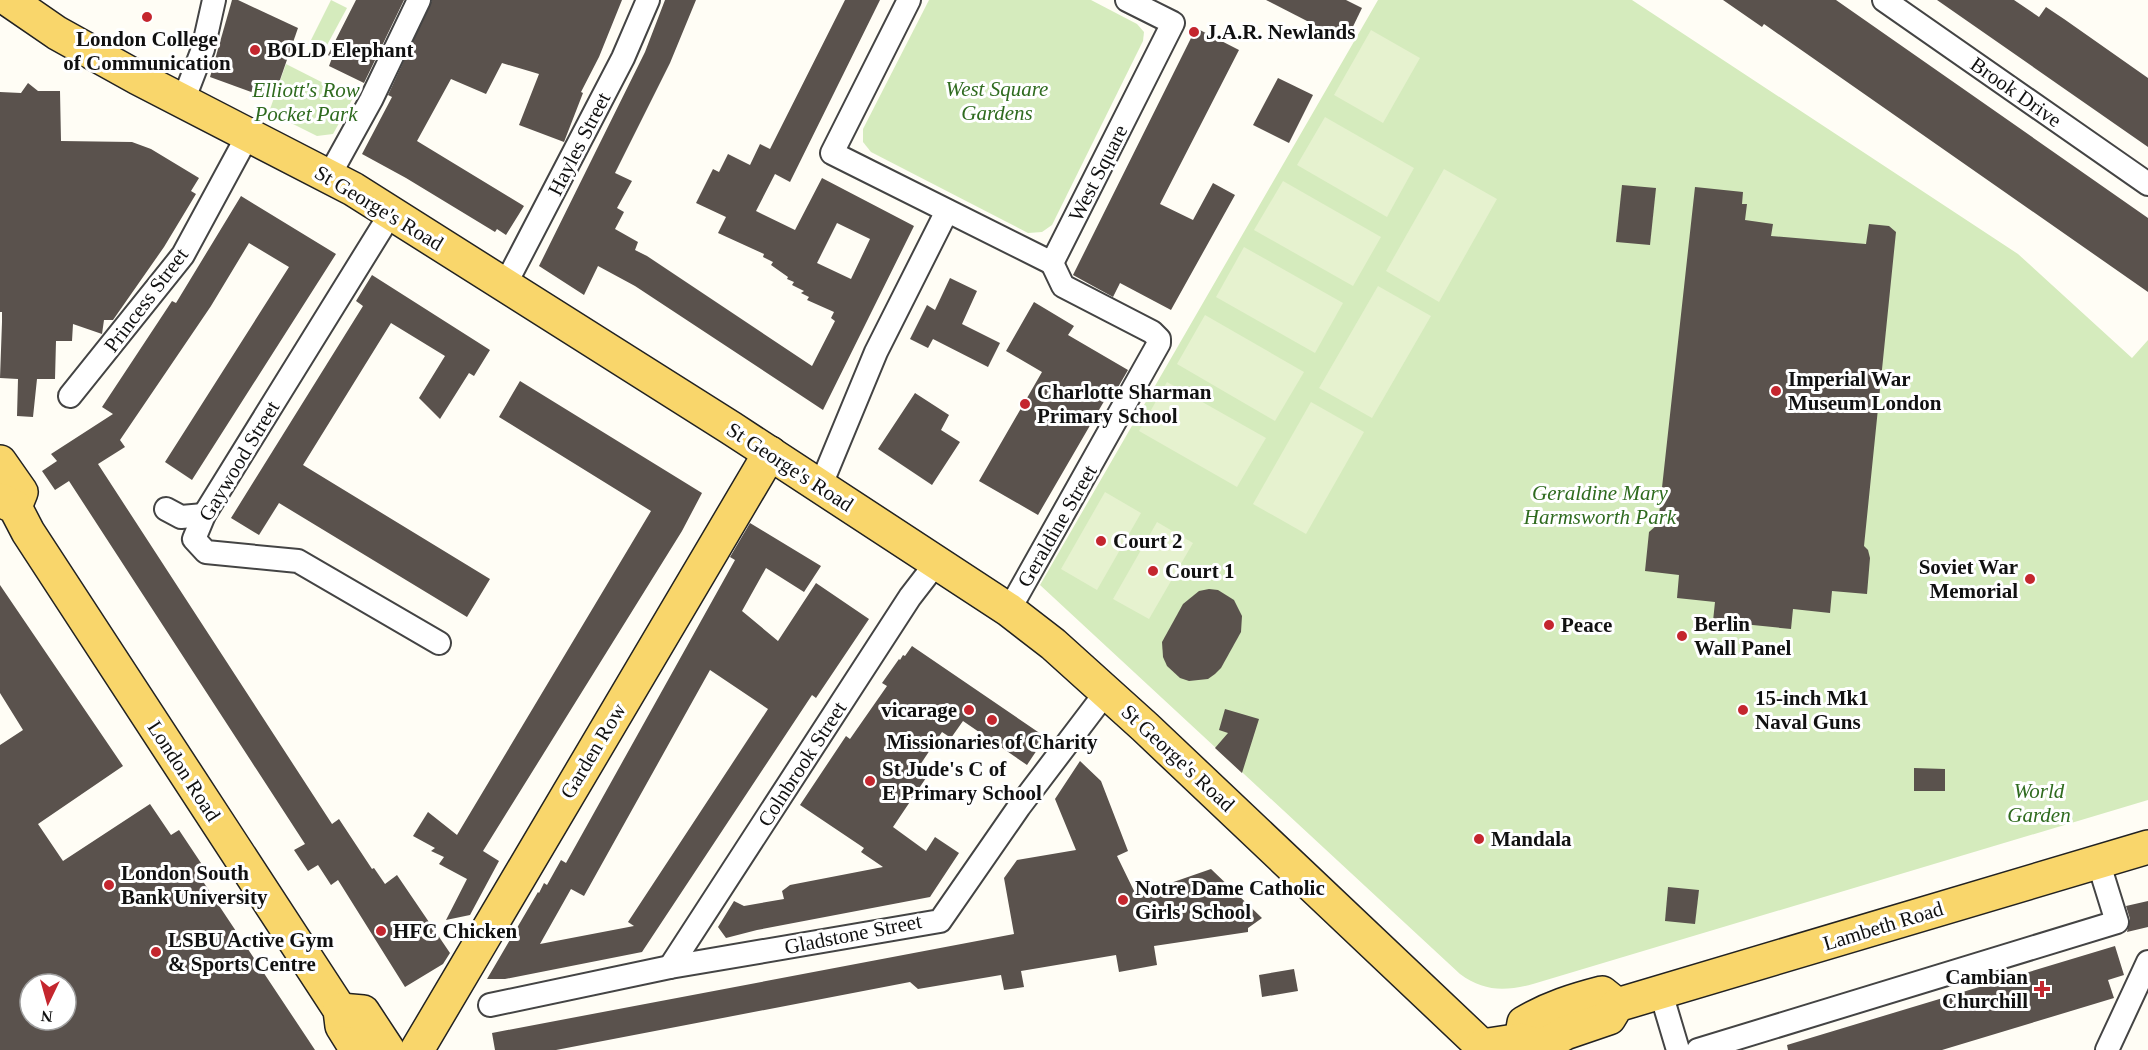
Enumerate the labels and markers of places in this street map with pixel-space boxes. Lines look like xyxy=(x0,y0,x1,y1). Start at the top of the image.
marker: London College of Communication xyxy=(140,10,154,24)
place label: J.A.R. Newlands xyxy=(1206,20,1355,44)
marker: J.A.R. Newlands xyxy=(1187,25,1201,39)
place label: London College of Communication xyxy=(63,27,231,75)
place label: BOLD Elephant xyxy=(267,38,413,62)
marker: BOLD Elephant xyxy=(248,43,262,57)
place label: Imperial War Museum London xyxy=(1788,367,1942,415)
place label: Charlotte Sharman Primary School xyxy=(1037,380,1212,428)
marker: Imperial War Museum London xyxy=(1769,384,1783,398)
marker: Charlotte Sharman Primary School xyxy=(1018,397,1032,411)
place label: Court 2 xyxy=(1113,529,1182,553)
marker: Court 2 xyxy=(1094,534,1108,548)
place label: Soviet War Memorial xyxy=(1919,555,2018,603)
place label: Court 1 xyxy=(1165,559,1234,583)
marker: Court 1 xyxy=(1146,564,1160,578)
marker: Soviet War Memorial xyxy=(2023,572,2037,586)
place label: Berlin Wall Panel xyxy=(1694,612,1792,660)
place label: Peace xyxy=(1561,613,1612,637)
marker: Peace xyxy=(1542,618,1556,632)
marker: Berlin Wall Panel xyxy=(1675,629,1689,643)
place label: 15-inch Mk1 Naval Guns xyxy=(1755,686,1869,734)
place label: vicarage xyxy=(881,698,957,722)
marker: vicarage xyxy=(962,703,976,717)
marker: 15-inch Mk1 Naval Guns xyxy=(1736,703,1750,717)
marker: Missionaries of Charity xyxy=(985,713,999,727)
place label: Missionaries of Charity xyxy=(886,730,1098,754)
place label: St Jude's C of E Primary School xyxy=(882,757,1042,805)
marker: St Jude's C of E Primary School xyxy=(863,774,877,788)
place label: Mandala xyxy=(1491,827,1572,851)
marker: Mandala xyxy=(1472,832,1486,846)
place label: London South Bank University xyxy=(121,861,268,909)
place label: Notre Dame Catholic Girls' School xyxy=(1135,876,1325,924)
marker: London South Bank University xyxy=(102,878,116,892)
marker: Notre Dame Catholic Girls' School xyxy=(1116,893,1130,907)
place label: HFC Chicken xyxy=(393,919,518,943)
marker: HFC Chicken xyxy=(374,924,388,938)
place label: LSBU Active Gym & Sports Centre xyxy=(168,928,334,976)
marker: LSBU Active Gym & Sports Centre xyxy=(149,945,163,959)
place label: Cambian Churchill xyxy=(1942,965,2028,1013)
marker: Cambian Churchill xyxy=(2033,980,2051,998)

